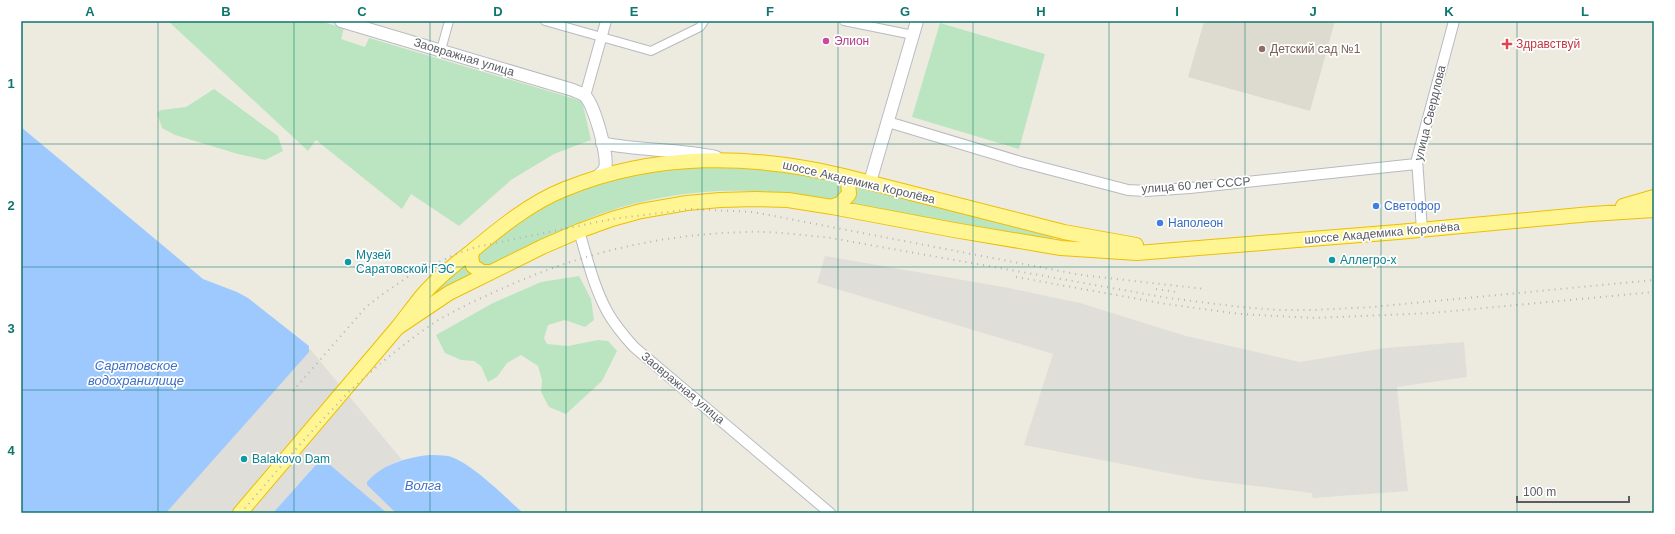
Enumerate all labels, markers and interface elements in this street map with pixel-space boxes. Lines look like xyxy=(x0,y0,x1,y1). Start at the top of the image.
text: A xyxy=(85,4,95,19)
text: B xyxy=(221,4,231,19)
text: C xyxy=(357,4,367,19)
text: D xyxy=(493,4,503,19)
text: E xyxy=(630,4,639,19)
text: F xyxy=(766,4,774,19)
text: G xyxy=(900,4,910,19)
text: H xyxy=(1036,4,1046,19)
text: I xyxy=(1175,4,1179,19)
text: J xyxy=(1309,4,1317,19)
text: K xyxy=(1444,4,1454,19)
text: L xyxy=(1581,4,1589,19)
place label: Элион xyxy=(834,34,869,48)
street label: Заовражная улица xyxy=(412,35,516,79)
marker: Элион xyxy=(821,36,831,46)
place label: Здравствуй xyxy=(1516,37,1580,51)
marker: Здравствуй xyxy=(1501,38,1513,50)
place label: Детский сад №1 xyxy=(1270,42,1361,56)
marker: Детский сад №1 xyxy=(1257,44,1267,54)
street label: улица Свердлова xyxy=(1411,63,1449,162)
text: 1 xyxy=(7,76,15,91)
street label: шоссе Академика Королёва xyxy=(781,158,937,206)
street label: улица 60 лет СССР xyxy=(1141,174,1251,196)
text: 2 xyxy=(7,198,15,213)
place label: Светофор xyxy=(1384,199,1441,213)
marker: Светофор xyxy=(1371,201,1381,211)
place label: Наполеон xyxy=(1168,216,1223,230)
marker: Наполеон xyxy=(1155,218,1165,228)
street label: шоссе Академика Королёва xyxy=(1304,219,1461,247)
place label: Музей Саратовской ГЭС xyxy=(356,248,455,276)
place label: Аллегро-х xyxy=(1340,253,1396,267)
marker: Аллегро-х xyxy=(1327,255,1337,265)
marker: Музей Саратовской ГЭС xyxy=(343,257,353,267)
text: 3 xyxy=(7,321,15,336)
street label: Заовражная улица xyxy=(638,349,728,427)
water label: Саратовское водохранилище xyxy=(88,358,184,388)
text: 4 xyxy=(7,443,15,458)
place label: Balakovo Dam xyxy=(252,452,330,466)
marker: Balakovo Dam xyxy=(239,454,249,464)
water label: Волга xyxy=(405,478,441,493)
scale bar xyxy=(1517,478,1629,504)
text: 100 m xyxy=(1523,485,1556,499)

